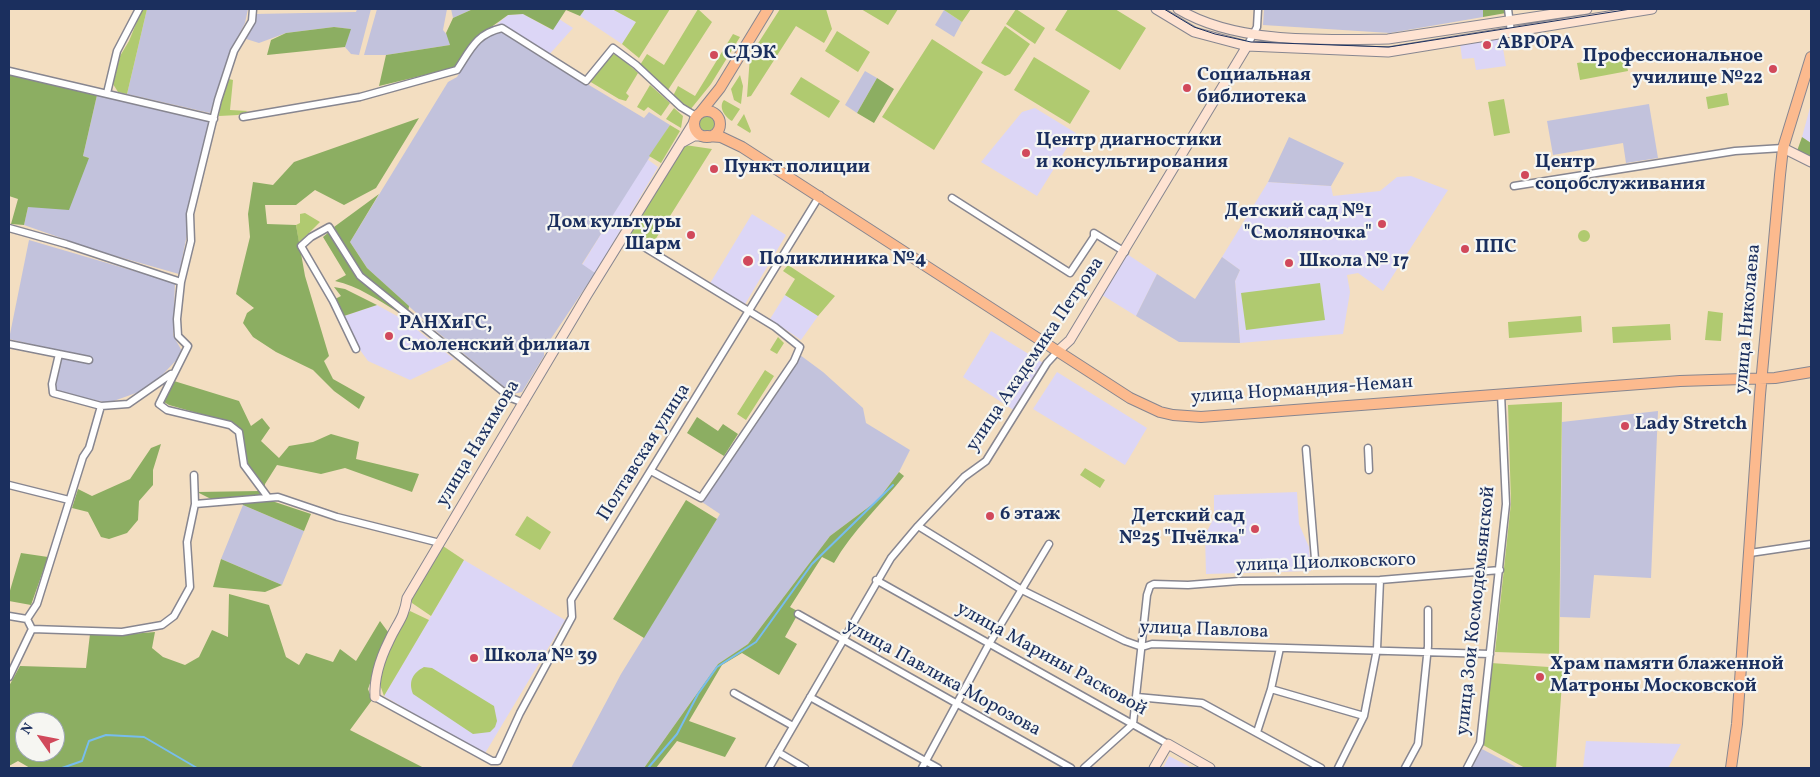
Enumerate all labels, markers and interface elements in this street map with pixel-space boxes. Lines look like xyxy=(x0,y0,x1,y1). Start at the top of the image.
place label: ABPOPA xyxy=(1497,34,1574,56)
marker: ABPOPA xyxy=(1481,39,1493,51)
place label: СДЭК xyxy=(724,44,776,66)
place label: Профессиональное училище №22 xyxy=(1583,47,1763,91)
marker: СДЭК xyxy=(708,49,720,61)
marker: Профессиональное училище №22 xyxy=(1767,63,1779,75)
place label: Социальная библиотека xyxy=(1197,66,1311,110)
marker: Социальная библиотека xyxy=(1181,82,1193,94)
place label: Центр диагностики и консультирования xyxy=(1036,131,1228,175)
marker: Центр диагностики и консультирования xyxy=(1020,147,1032,159)
place label: Центр соцобслуживания xyxy=(1535,153,1705,197)
place label: Пункт полиции xyxy=(724,158,870,180)
marker: Пункт полиции xyxy=(708,163,720,175)
marker: Центр соцобслуживания xyxy=(1519,169,1531,181)
place label: Детский сад №1 "Смоляночка" xyxy=(1225,202,1372,246)
place label: Дом культуры Шарм xyxy=(547,213,681,257)
marker: Детский сад №1 "Смоляночка" xyxy=(1376,218,1388,230)
marker: Дом культуры Шарм xyxy=(685,229,697,241)
place label: ППС xyxy=(1475,238,1516,260)
marker: ППС xyxy=(1459,243,1471,255)
street label: улица Николаева xyxy=(1731,243,1767,395)
place label: Поликлиника №4 xyxy=(759,250,926,272)
place label: Школа № 17 xyxy=(1299,252,1409,274)
street label: улица Академика Петрова xyxy=(962,253,1110,457)
marker: Поликлиника №4 xyxy=(741,254,755,268)
marker: Школа № 17 xyxy=(1283,257,1295,269)
place label: РАНХиГС, Смоленский филиал xyxy=(399,314,590,358)
marker: РАНХиГС, Смоленский филиал xyxy=(383,330,395,342)
street label: улица Нормандия-Неман xyxy=(1190,372,1414,410)
street label: улица Нахимова xyxy=(432,376,526,512)
street label: Полтавская улица xyxy=(594,380,696,526)
place label: Lady Stretch xyxy=(1635,415,1747,437)
marker: Lady Stretch xyxy=(1619,420,1631,432)
street label: улица Зои Космодемьянской xyxy=(1453,485,1501,737)
place label: 6 этаж xyxy=(1000,505,1060,527)
place label: Детский сад №25 "Пчёлка" xyxy=(1119,507,1245,551)
marker: 6 этаж xyxy=(984,510,996,522)
marker: Детский сад №25 "Пчёлка" xyxy=(1249,523,1261,535)
street label: улица Циолковского xyxy=(1236,549,1416,579)
street label: улица Марины Расковой xyxy=(952,598,1150,722)
street label: улица Павлика Морозова xyxy=(840,615,1044,743)
street label: улица Павлова xyxy=(1139,617,1269,645)
place label: Школа № 39 xyxy=(484,647,597,669)
marker: Школа № 39 xyxy=(468,652,480,664)
place label: Храм памяти блаженной Матроны Московской xyxy=(1550,655,1784,699)
marker: Храм памяти блаженной Матроны Московской xyxy=(1534,671,1546,683)
north arrow xyxy=(15,712,65,762)
text: N xyxy=(17,720,39,739)

